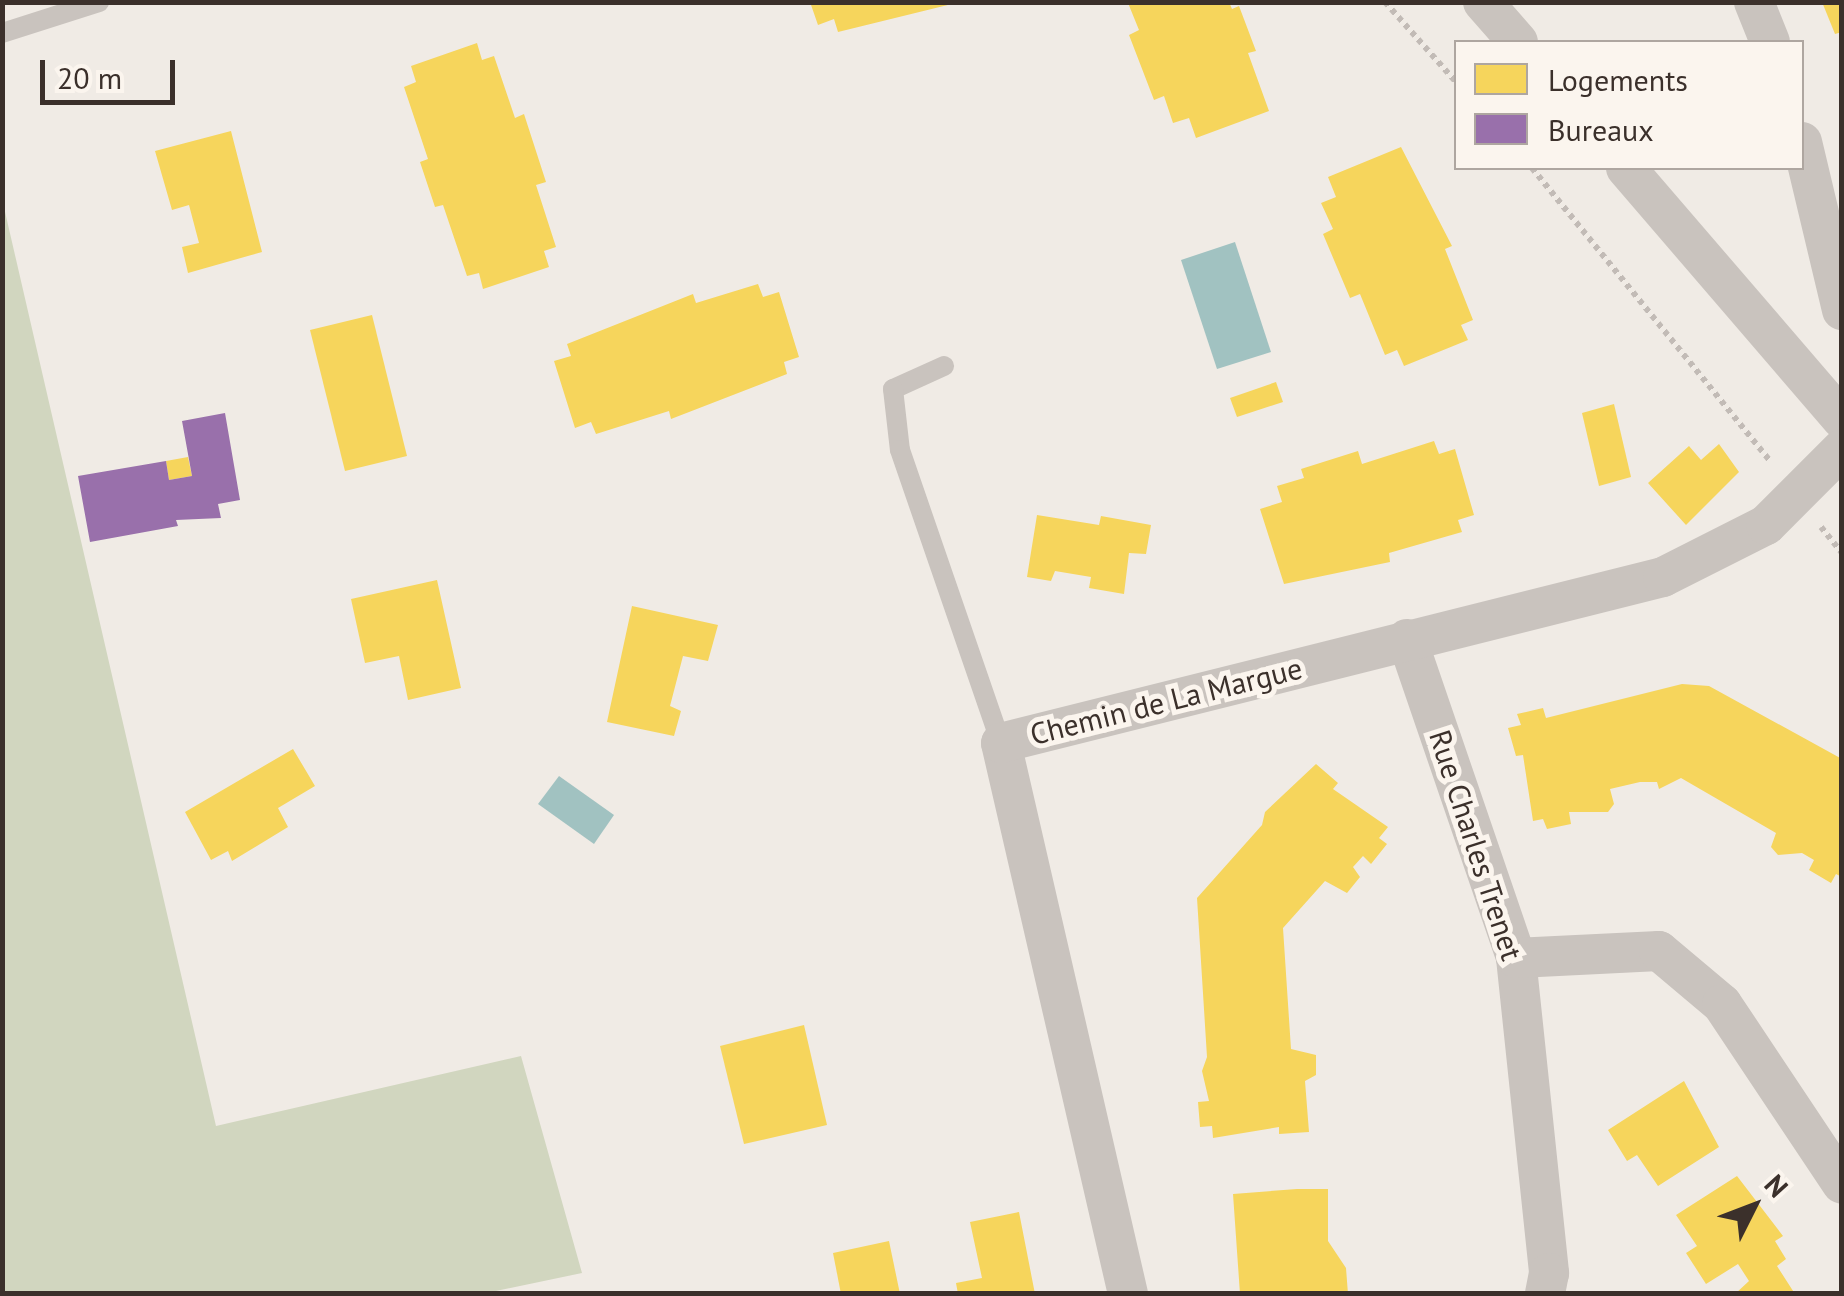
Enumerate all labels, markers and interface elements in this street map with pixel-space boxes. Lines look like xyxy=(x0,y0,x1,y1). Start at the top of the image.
scale bar xyxy=(45,40,180,102)
legend xyxy=(1454,40,1804,170)
text: 20 m xyxy=(57,58,122,97)
text: Logements xyxy=(1548,60,1688,99)
text: Bureaux xyxy=(1548,110,1654,149)
street label: Chemin de La Margue xyxy=(1026,650,1306,752)
street label: Rue Charles Trenet xyxy=(1422,725,1530,965)
north arrow xyxy=(1704,1156,1804,1256)
text: N xyxy=(1757,1166,1797,1205)

